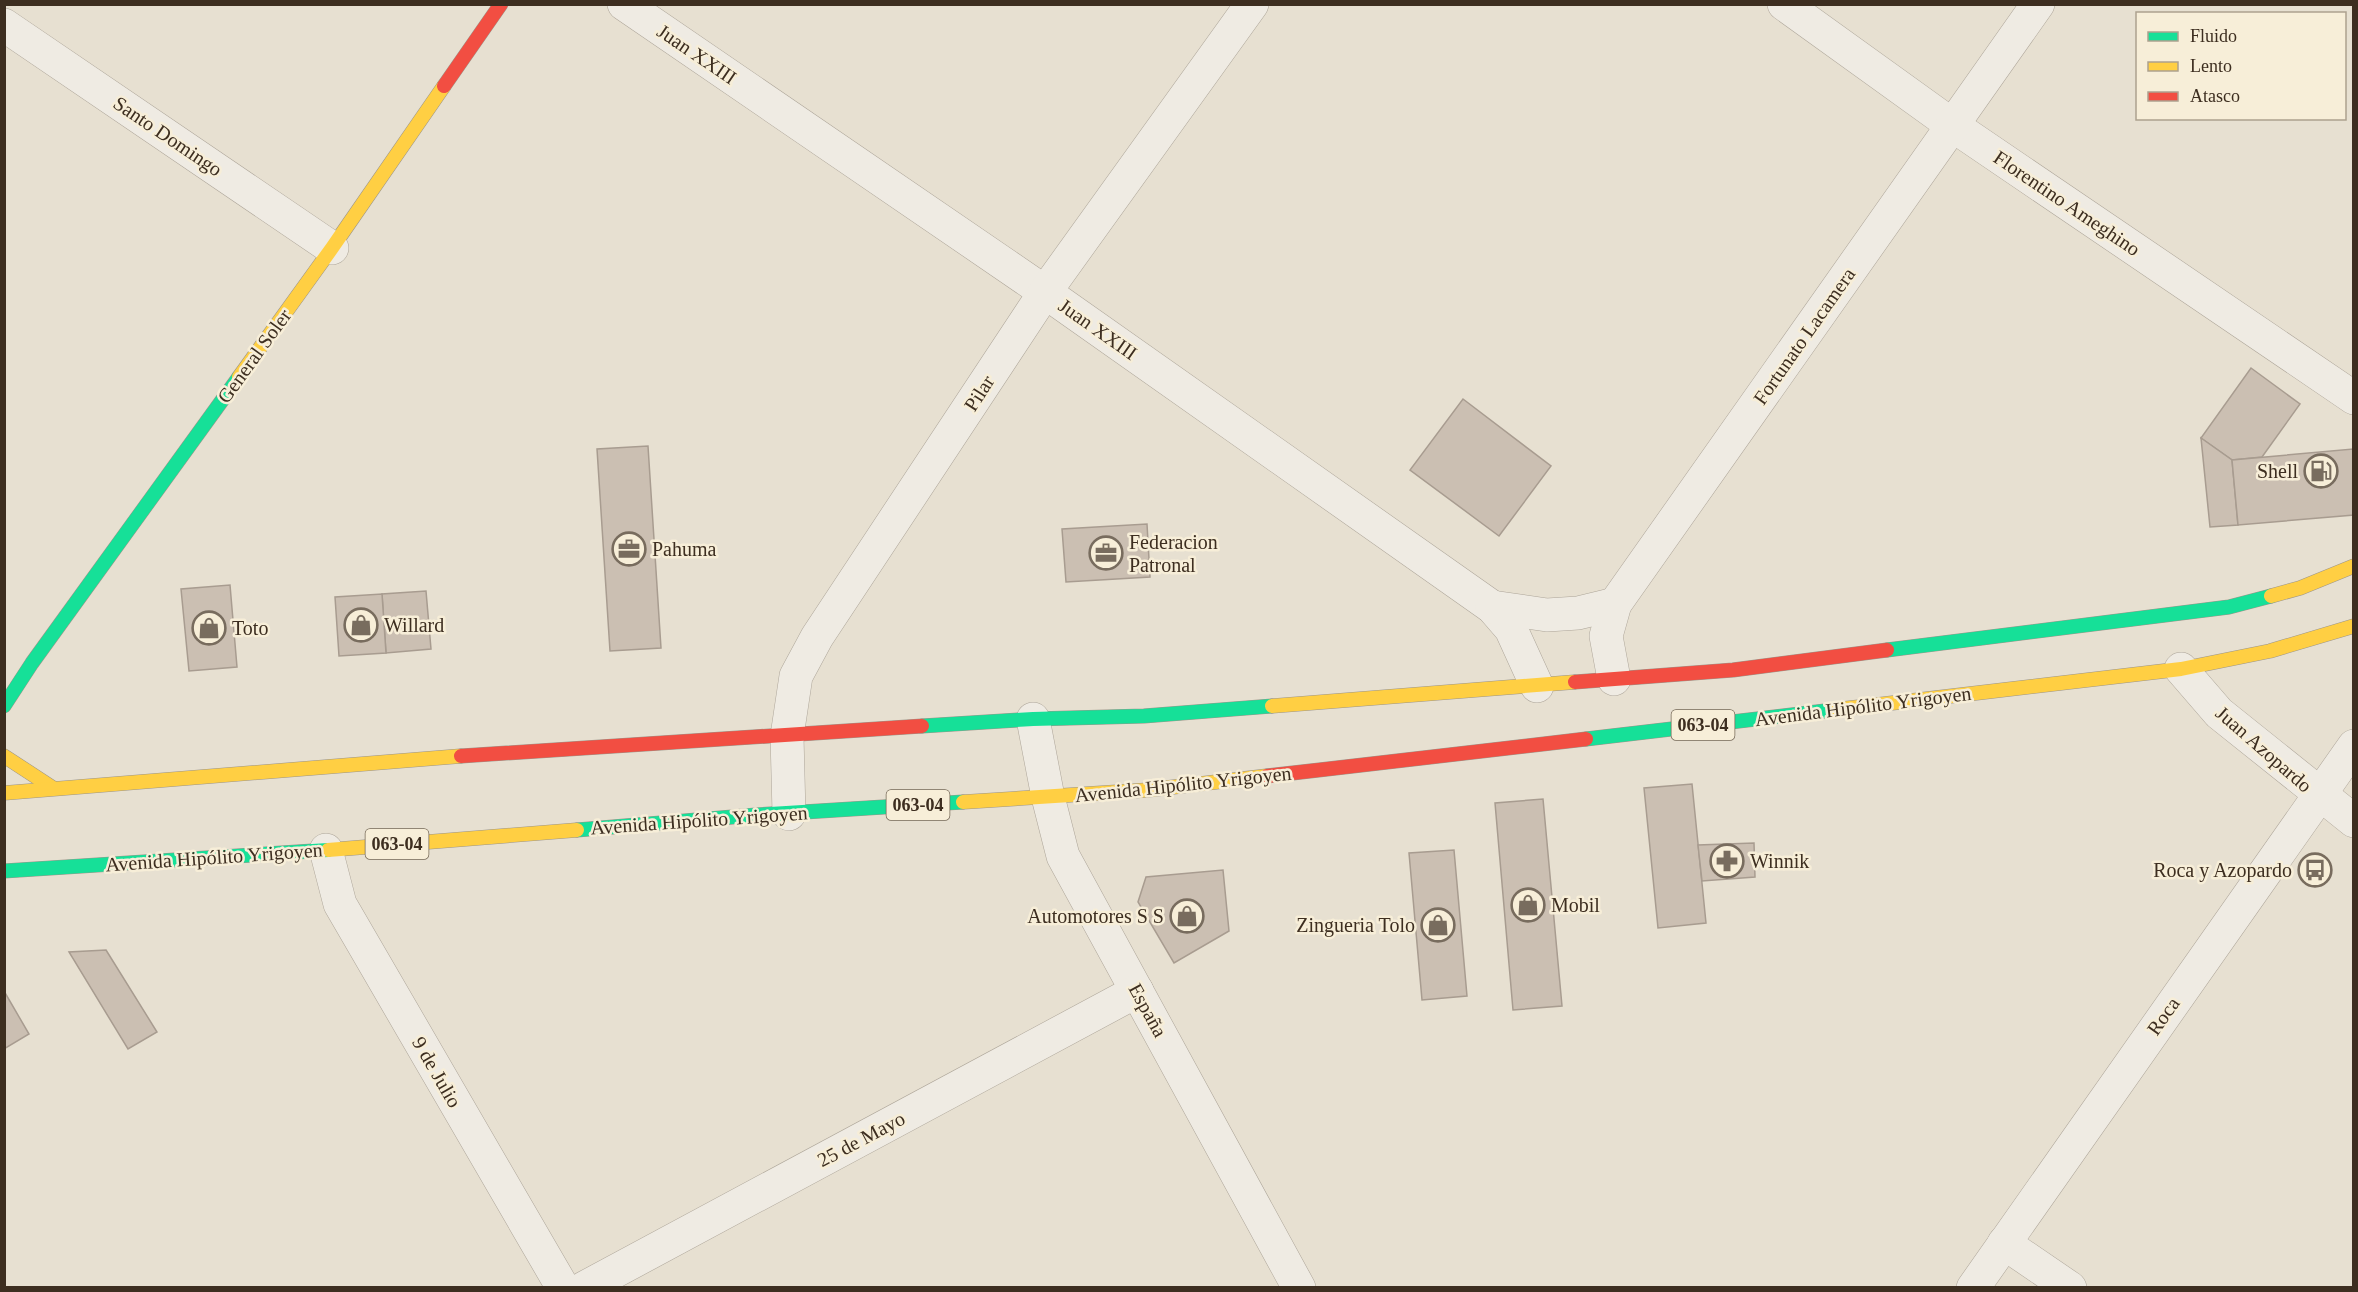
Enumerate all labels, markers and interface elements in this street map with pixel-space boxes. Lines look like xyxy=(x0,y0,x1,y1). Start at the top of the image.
legend xyxy=(2136,12,2346,120)
street label: Juan XXIII xyxy=(653,20,741,88)
text: Fluido xyxy=(2190,26,2237,46)
text: Lento xyxy=(2190,56,2232,76)
text: Atasco xyxy=(2190,86,2240,106)
street label: Santo Domingo xyxy=(109,92,226,181)
street label: Florentino Ameghino xyxy=(1989,146,2144,261)
street label: Fortunato Lacamera xyxy=(1749,263,1859,408)
street label: Juan XXIII xyxy=(1055,294,1141,364)
street label: General Soler xyxy=(213,305,296,407)
street label: Pilar xyxy=(959,371,999,415)
fuel station icon: Shell xyxy=(2303,453,2339,489)
place label: Shell xyxy=(2257,460,2298,482)
office icon: Pahuma xyxy=(611,531,647,567)
place label: Federacion Patronal xyxy=(1129,531,1218,576)
office icon: Federacion Patronal xyxy=(1088,535,1124,571)
place label: Pahuma xyxy=(652,538,717,560)
shop icon: Willard xyxy=(343,607,379,643)
shop icon: Toto xyxy=(191,610,227,646)
place label: Willard xyxy=(384,614,444,636)
place label: Toto xyxy=(232,617,268,639)
street label: Avenida Hipólito Yrigoyen xyxy=(1754,682,1973,731)
street label: Juan Azopardo xyxy=(2211,702,2316,797)
road number: 063-04 xyxy=(1672,710,1734,740)
street label: Avenida Hipólito Yrigoyen xyxy=(1074,762,1293,807)
road number: 063-04 xyxy=(886,790,950,820)
street label: Avenida Hipólito Yrigoyen xyxy=(590,801,808,840)
road number: 063-04 xyxy=(366,829,428,859)
street label: Avenida Hipólito Yrigoyen xyxy=(105,838,323,877)
pharmacy icon: Winnik xyxy=(1709,843,1745,879)
place label: Winnik xyxy=(1750,850,1809,872)
bus stop icon: Roca y Azopardo xyxy=(2297,852,2333,888)
place label: Roca y Azopardo xyxy=(2153,859,2292,882)
shop icon: Mobil xyxy=(1510,887,1546,923)
place label: Mobil xyxy=(1551,894,1600,916)
shop icon: Automotores S S xyxy=(1169,898,1205,934)
place label: Automotores S S xyxy=(1027,905,1164,927)
shop icon: Zingueria Tolo xyxy=(1420,907,1456,943)
place label: Zingueria Tolo xyxy=(1296,914,1415,937)
street label: España xyxy=(1124,979,1172,1041)
street label: Roca xyxy=(2142,993,2184,1039)
street label: 9 de Julio xyxy=(408,1033,466,1111)
street label: 25 de Mayo xyxy=(814,1107,909,1172)

